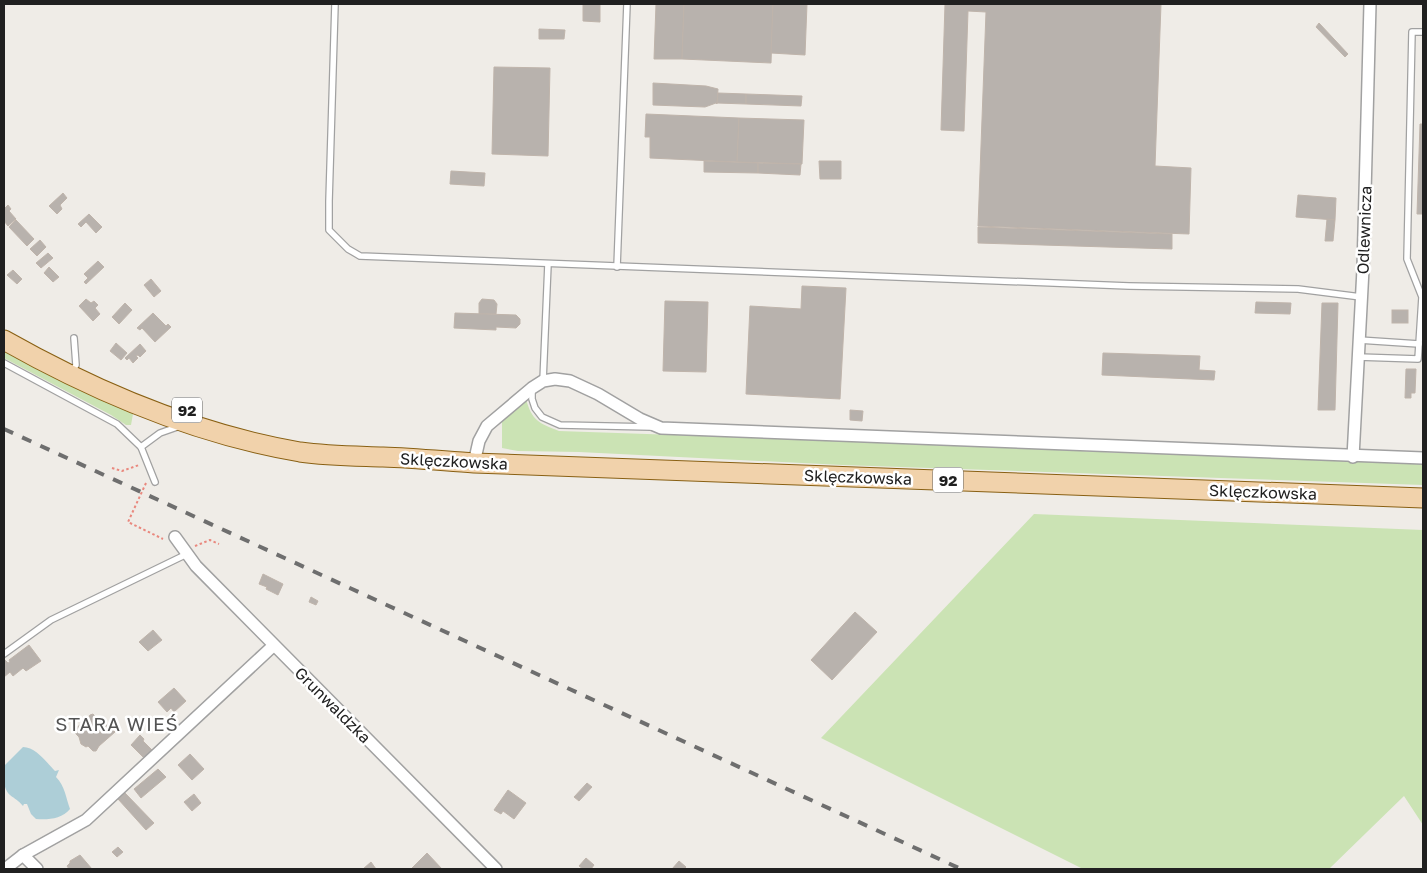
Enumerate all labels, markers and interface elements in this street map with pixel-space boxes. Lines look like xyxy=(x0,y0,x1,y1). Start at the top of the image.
street label: Odlewnicza xyxy=(1352,185,1376,275)
road number: 92 xyxy=(172,398,202,422)
street label: Sklęczkowska xyxy=(400,448,508,474)
street label: Sklęczkowska xyxy=(804,465,912,489)
road number: 92 xyxy=(933,468,963,492)
street label: Sklęczkowska xyxy=(1209,480,1317,504)
street label: Grunwaldzka xyxy=(291,663,375,747)
district label: STARA WIEŚ xyxy=(55,712,179,735)

